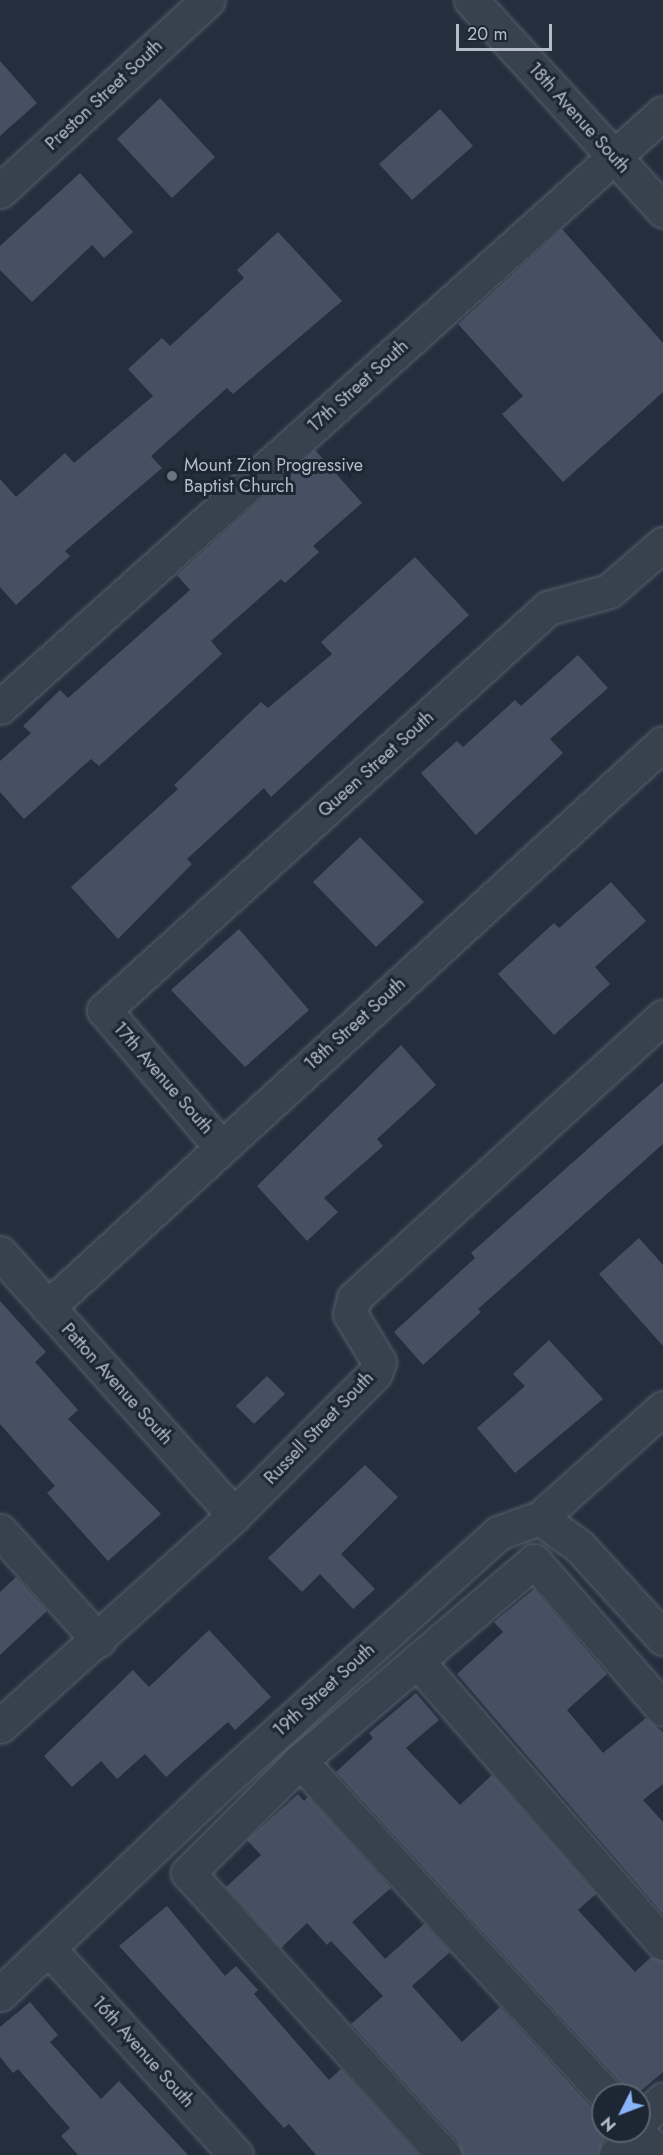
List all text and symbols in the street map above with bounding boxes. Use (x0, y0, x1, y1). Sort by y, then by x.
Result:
scale bar (459, 12, 555, 50)
text: 20 m (467, 21, 507, 47)
street label: Preston Street South (41, 35, 167, 155)
street label: 18th Avenue South (524, 58, 634, 178)
street label: 17th Street South (303, 335, 413, 437)
place label: Mount Zion Progressive Baptist Church (184, 455, 363, 498)
marker: Mount Zion Progressive Baptist Church (165, 469, 179, 483)
street label: Queen Street South (314, 706, 438, 822)
street label: 18th Street South (300, 973, 410, 1075)
street label: 17th Avenue South (109, 1018, 217, 1138)
street label: Patton Avenue South (57, 1319, 177, 1449)
street label: Russell Street South (260, 1367, 378, 1489)
street label: 19th Street South (269, 1639, 379, 1741)
street label: 16th Avenue South (87, 1992, 199, 2112)
north arrow (591, 2083, 651, 2143)
text: N (596, 2112, 622, 2136)

